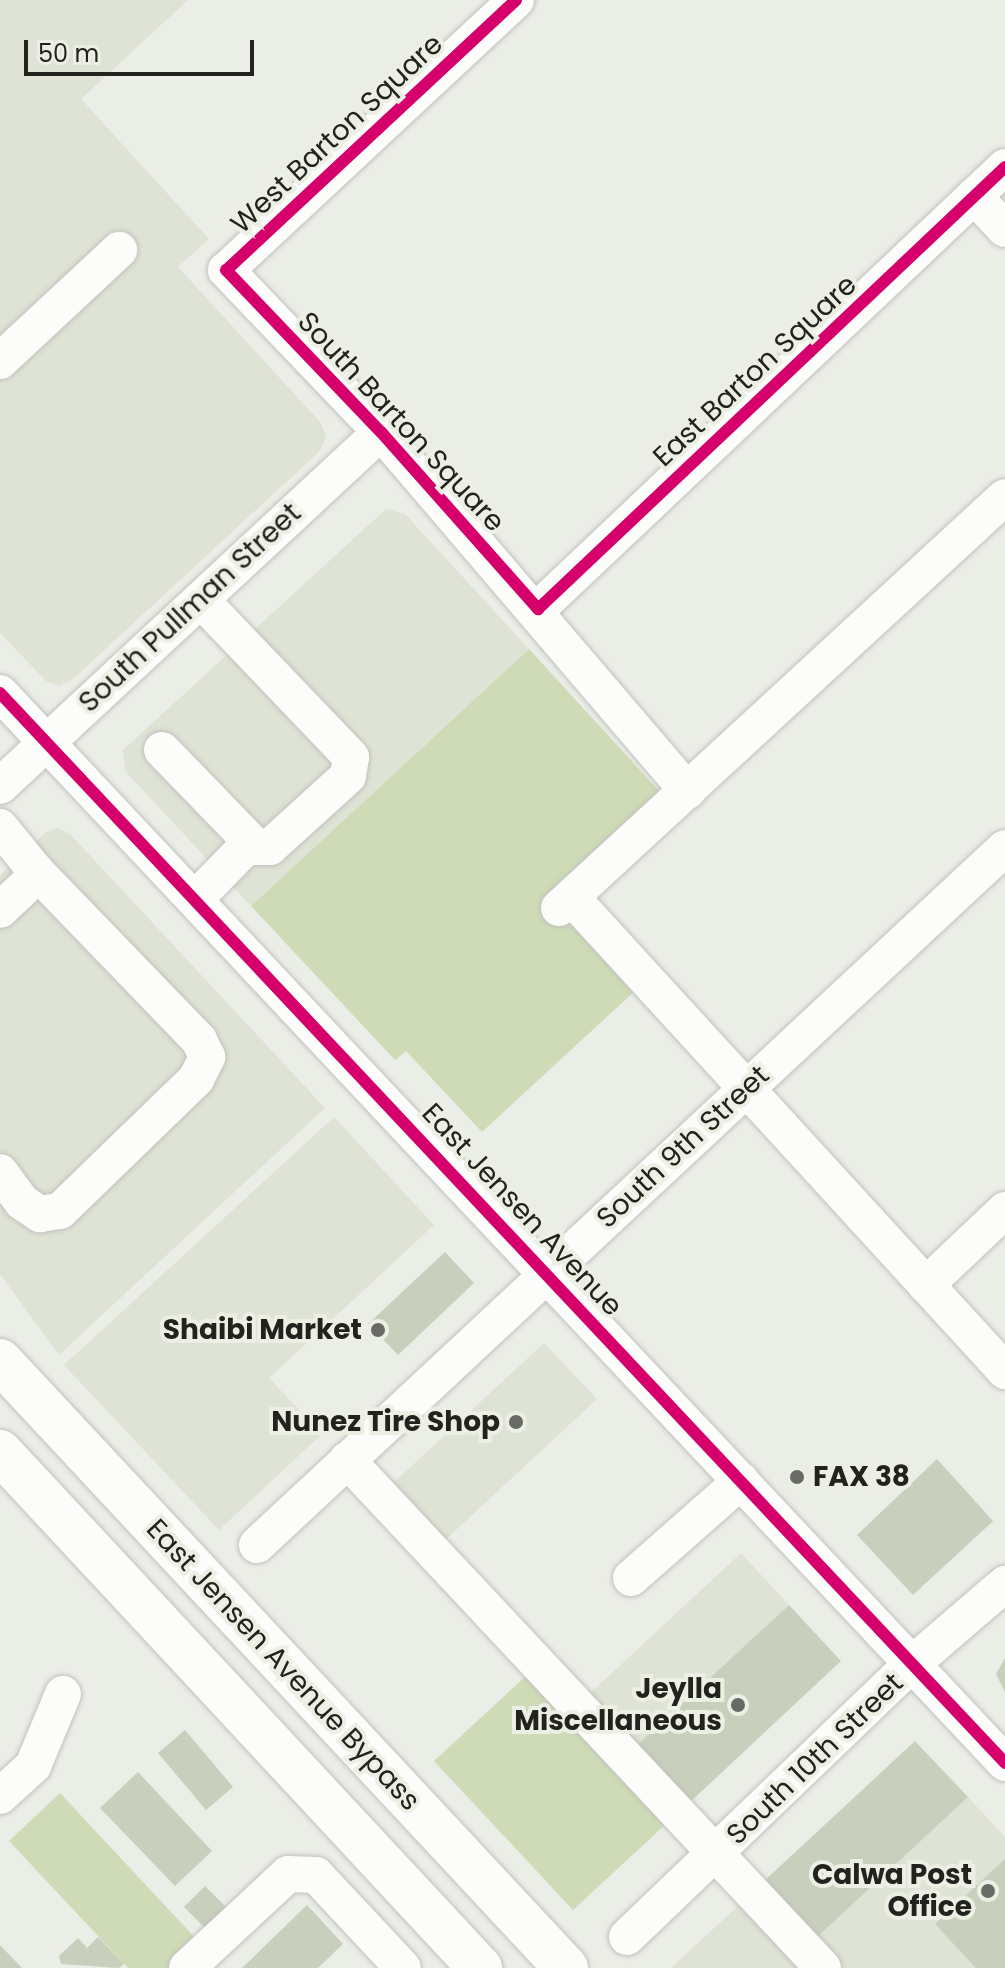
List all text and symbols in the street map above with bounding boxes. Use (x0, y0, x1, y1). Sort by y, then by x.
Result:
scale bar (28, 24, 258, 74)
street label: West Barton Square (224, 27, 450, 241)
text: 50 m (38, 37, 99, 70)
street label: East Barton Square (646, 268, 864, 474)
street label: South Barton Square (291, 305, 511, 539)
street label: South Pullman Street (72, 497, 308, 719)
street label: South 9th Street (590, 1059, 776, 1235)
street label: East Jensen Avenue (415, 1097, 629, 1323)
place label: Shaibi Market (163, 1313, 362, 1347)
marker: Shaibi Market (369, 1321, 387, 1339)
place label: Nunez Tire Shop (271, 1405, 500, 1439)
marker: Nunez Tire Shop (507, 1413, 525, 1431)
place label: FAX 38 (813, 1460, 910, 1494)
marker: FAX 38 (788, 1468, 806, 1486)
street label: East Jensen Avenue Bypass (139, 1513, 427, 1817)
street label: South 10th Street (720, 1666, 910, 1852)
place label: Jeylla Miscellaneous (514, 1672, 722, 1738)
marker: Jeylla Miscellaneous (729, 1696, 747, 1714)
place label: Calwa Post Office (812, 1858, 972, 1924)
marker: Calwa Post Office (979, 1882, 997, 1900)

